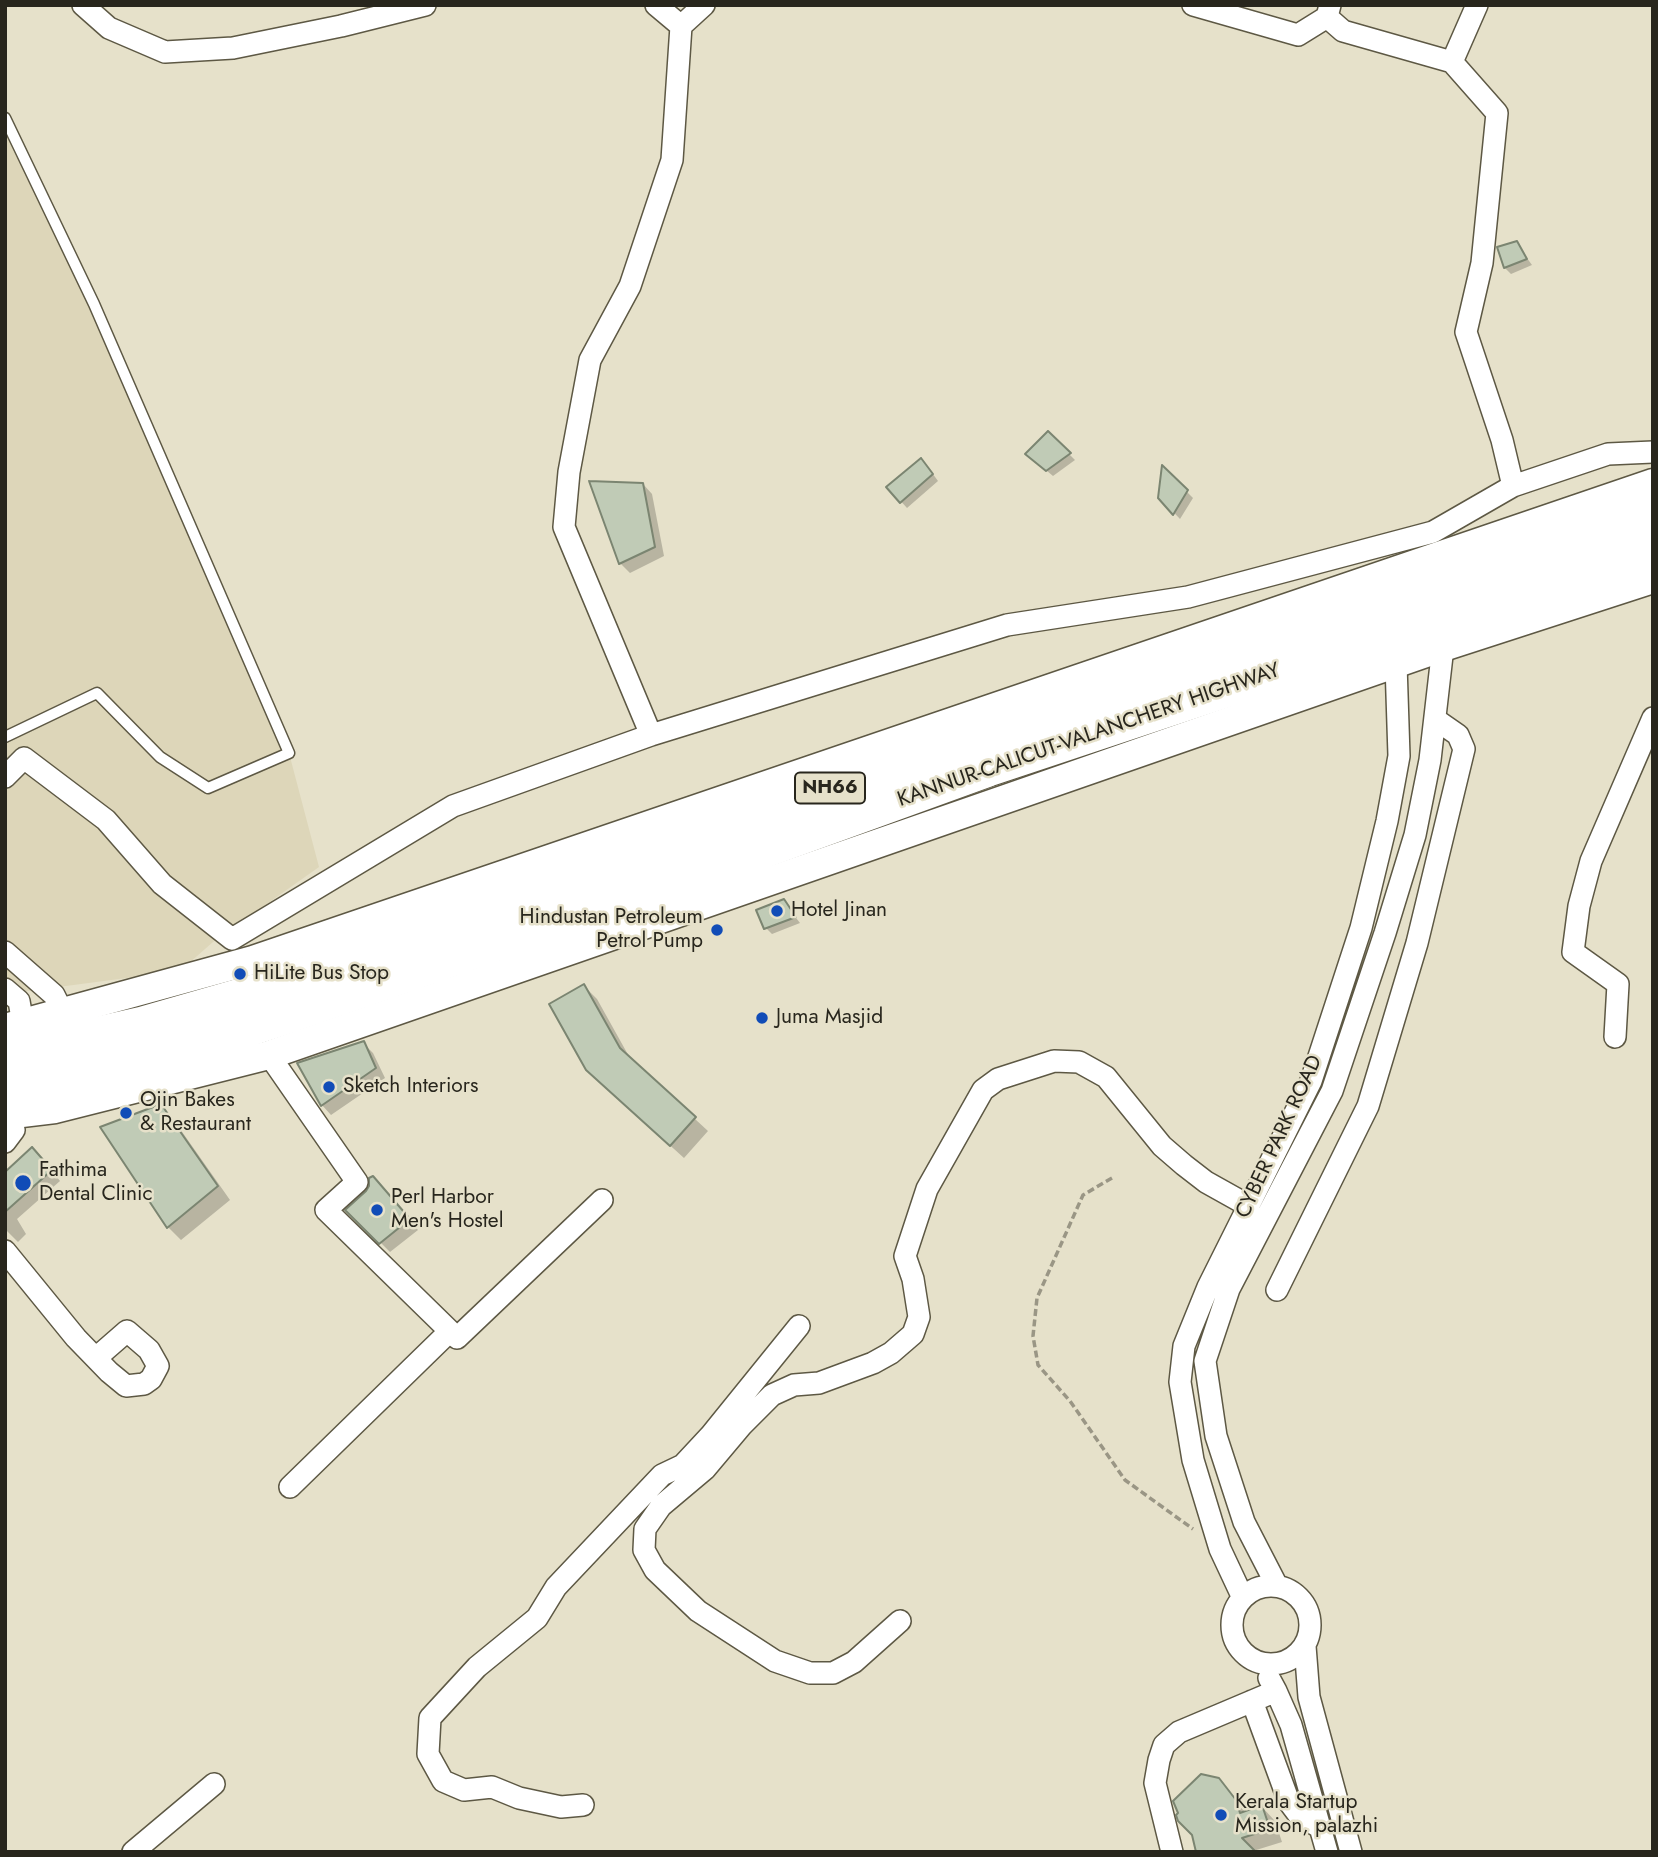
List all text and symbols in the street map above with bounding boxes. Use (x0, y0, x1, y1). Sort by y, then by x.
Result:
street label: KANNUR-CALICUT-VALANCHERY HIGHWAY (894, 659, 1284, 813)
road number: NH66 (795, 772, 865, 804)
place label: Hotel Jinan (791, 898, 887, 924)
marker: Hotel Jinan (769, 903, 785, 919)
place label: Hindustan Petroleum Petrol Pump (519, 905, 703, 955)
marker: Hindustan Petroleum Petrol Pump (709, 922, 725, 938)
place label: HiLite Bus Stop (254, 961, 389, 987)
marker: HiLite Bus Stop (232, 966, 248, 982)
place label: Juma Masjid (776, 1005, 883, 1031)
marker: Juma Masjid (754, 1010, 770, 1026)
street label: CYBER PARK ROAD (1231, 1052, 1329, 1222)
place label: Sketch Interiors (343, 1074, 478, 1100)
marker: Sketch Interiors (321, 1079, 337, 1095)
place label: Ojin Bakes & Restaurant (140, 1088, 251, 1138)
marker: Ojin Bakes & Restaurant (118, 1105, 134, 1121)
place label: Fathima Dental Clinic (39, 1158, 153, 1208)
marker: Fathima Dental Clinic (13, 1173, 33, 1193)
place label: Perl Harbor Men's Hostel (391, 1185, 503, 1235)
marker: Perl Harbor Men's Hostel (369, 1202, 385, 1218)
place label: Kerala Startup Mission, palazhi (1235, 1790, 1378, 1840)
marker: Kerala Startup Mission, palazhi (1213, 1807, 1229, 1823)

